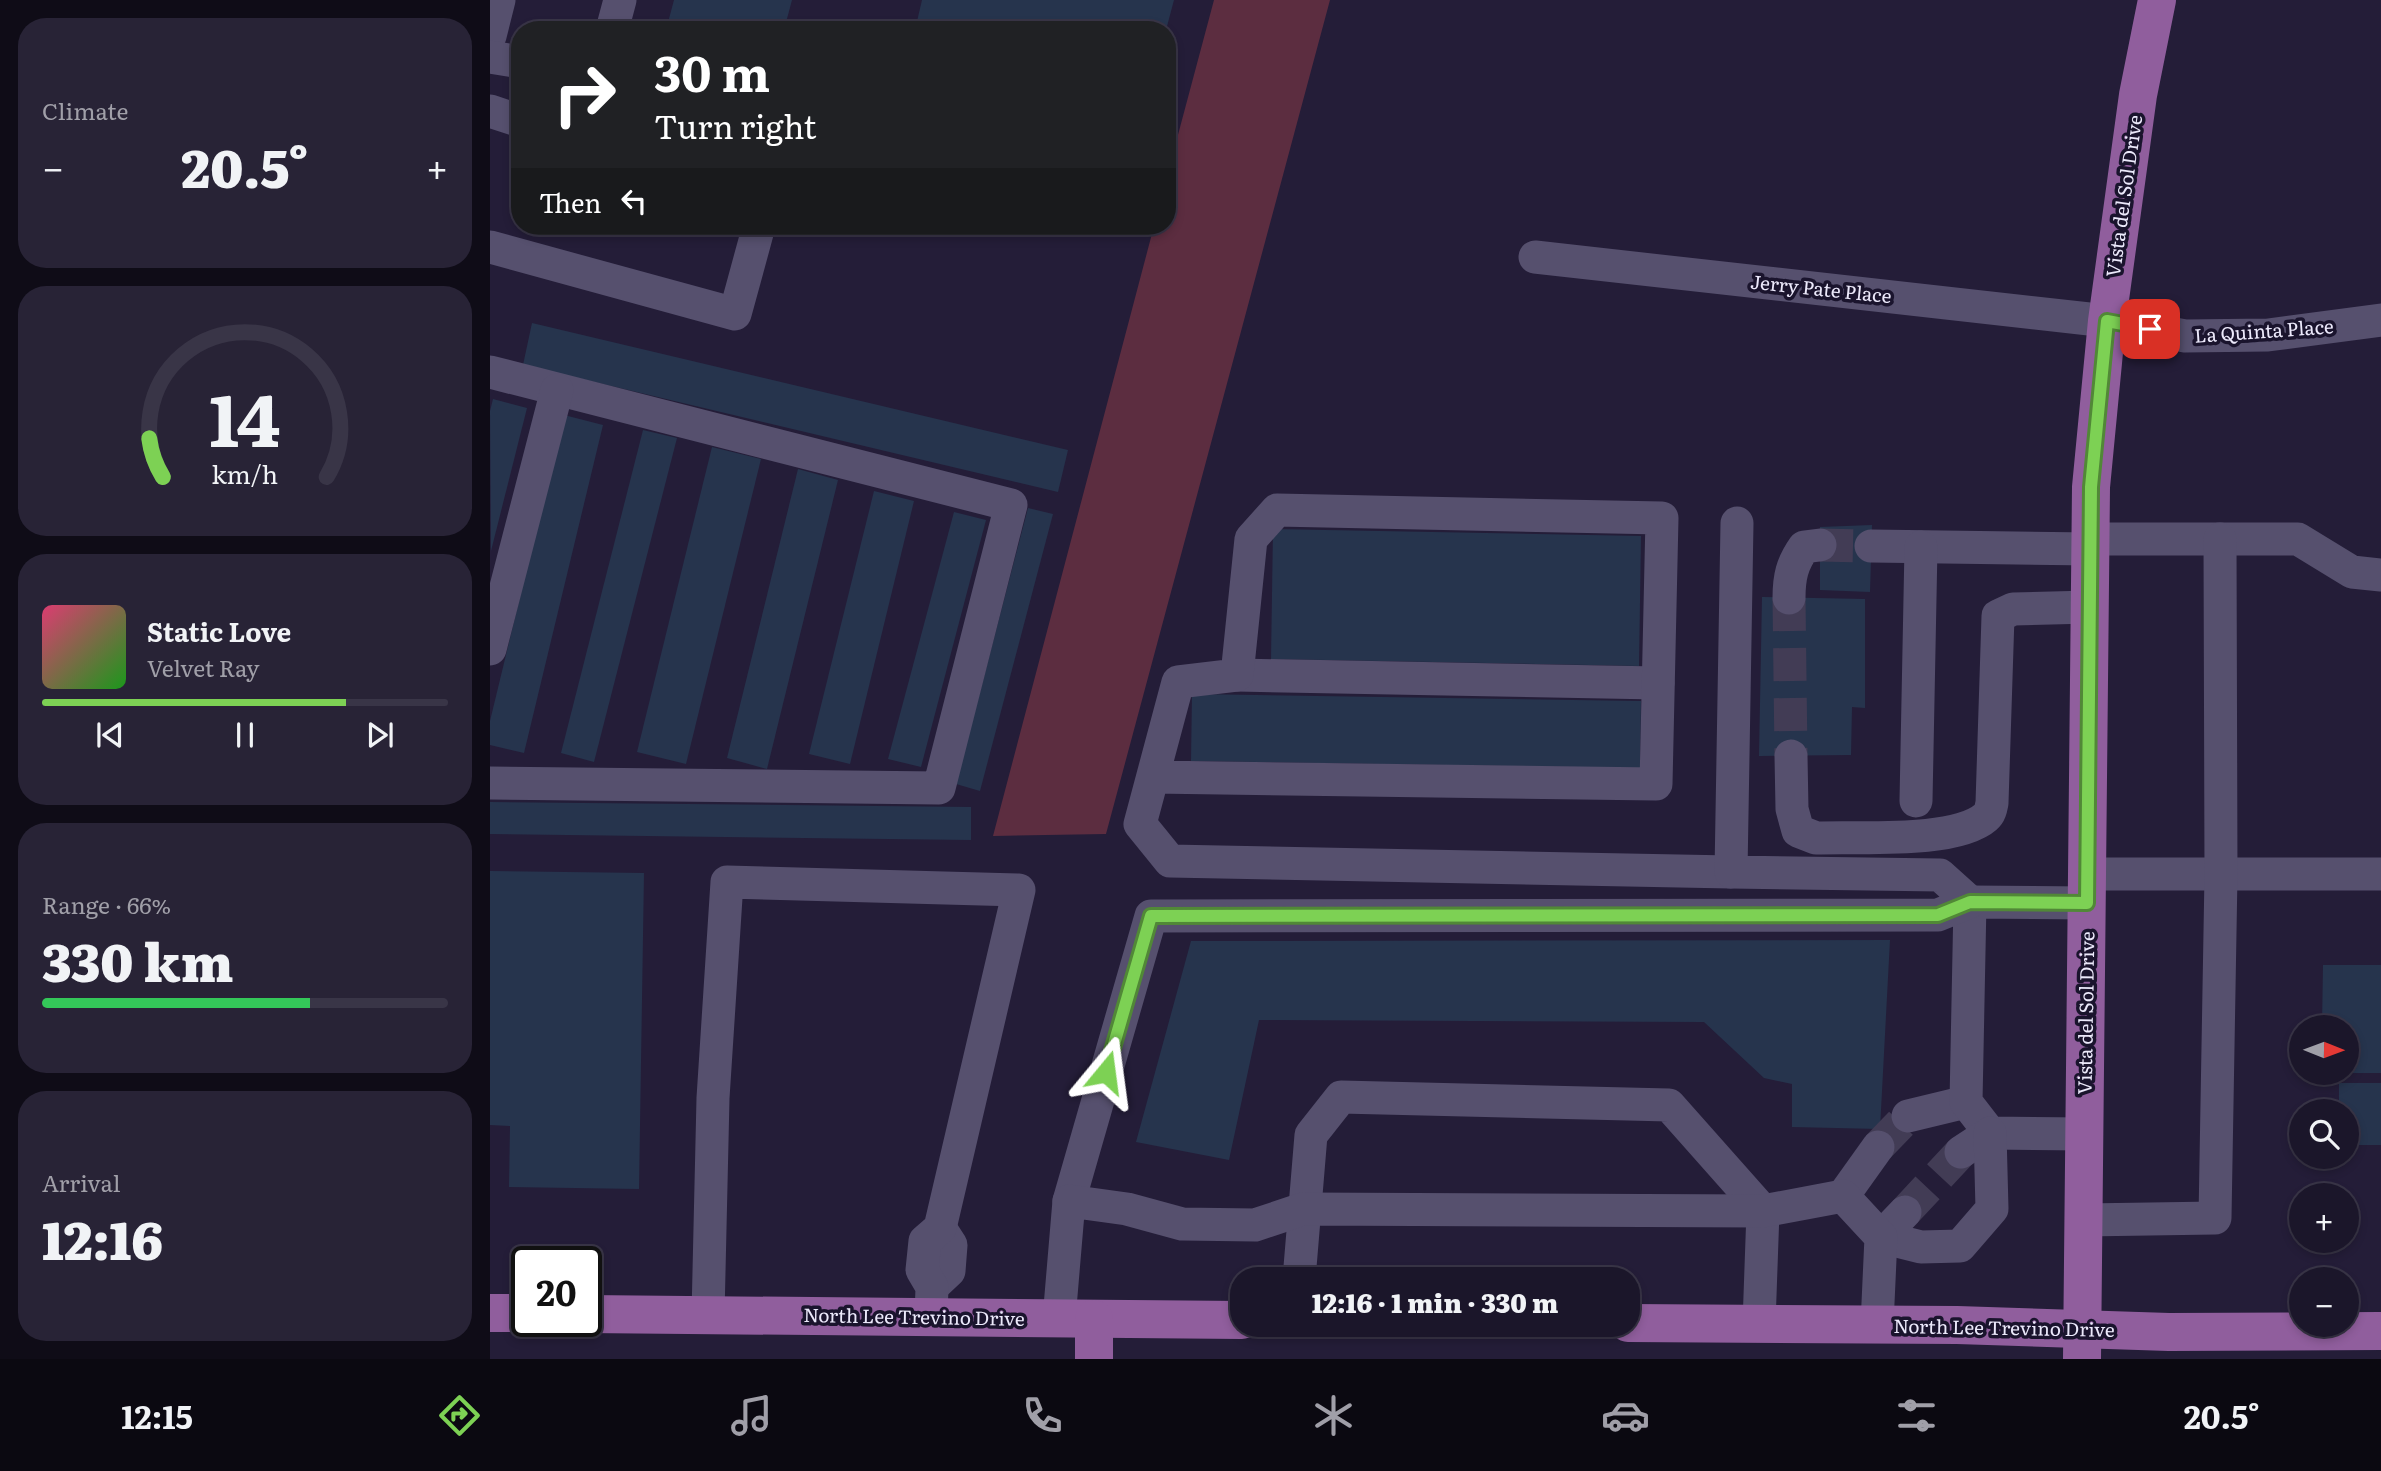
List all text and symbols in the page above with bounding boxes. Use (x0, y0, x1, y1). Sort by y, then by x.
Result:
text: 30 m (654, 34, 770, 107)
icon: right (539, 49, 630, 140)
text: Climate (42, 93, 128, 127)
text: Turn right (654, 101, 816, 149)
street label: Vista del Sol Drive (2098, 113, 2148, 279)
text: 20.5° (181, 127, 309, 204)
text: − (42, 137, 64, 194)
text: + (426, 137, 448, 194)
text: Then (539, 182, 601, 221)
icon: left (615, 182, 653, 220)
street label: Jerry Pate Place (1749, 267, 1893, 309)
pin (2120, 299, 2180, 359)
icon: arrive (2131, 310, 2169, 348)
street label: La Quinta Place (2193, 311, 2335, 349)
text: 14 (209, 362, 281, 470)
text: km/h (212, 455, 278, 492)
text: Static Love (147, 611, 291, 650)
text: Velvet Ray (147, 650, 259, 684)
icon: previous (91, 716, 129, 754)
icon: pause (226, 716, 264, 754)
icon: next (361, 716, 399, 754)
text: Range · 66% (42, 887, 171, 921)
text: 330 km (42, 921, 233, 998)
street label: Vista del Sol Drive (2070, 931, 2100, 1095)
north arrow (2289, 1015, 2359, 1085)
map controls (2289, 1015, 2359, 1337)
position arrow (1069, 1035, 1143, 1109)
button: search (2289, 1099, 2359, 1169)
text: Arrival (42, 1165, 121, 1199)
button: + (2289, 1183, 2359, 1253)
text: 12:16 (42, 1199, 163, 1276)
speed limit sign: 20 (511, 1246, 602, 1337)
button: − (2289, 1267, 2359, 1337)
text: 12:16 · 1 min · 330 m (1312, 1282, 1558, 1321)
street label: North Lee Trevino Drive (803, 1300, 1025, 1332)
street label: North Lee Trevino Drive (1893, 1311, 2115, 1343)
text: 12:15 (121, 1391, 193, 1439)
icon: directions (435, 1391, 484, 1440)
icon: music (727, 1391, 776, 1440)
icon: phone (1018, 1391, 1067, 1440)
icon: climate (1309, 1391, 1358, 1440)
icon: car (1601, 1391, 1650, 1440)
icon: filters (1892, 1391, 1941, 1440)
text: 20.5° (2184, 1391, 2260, 1439)

